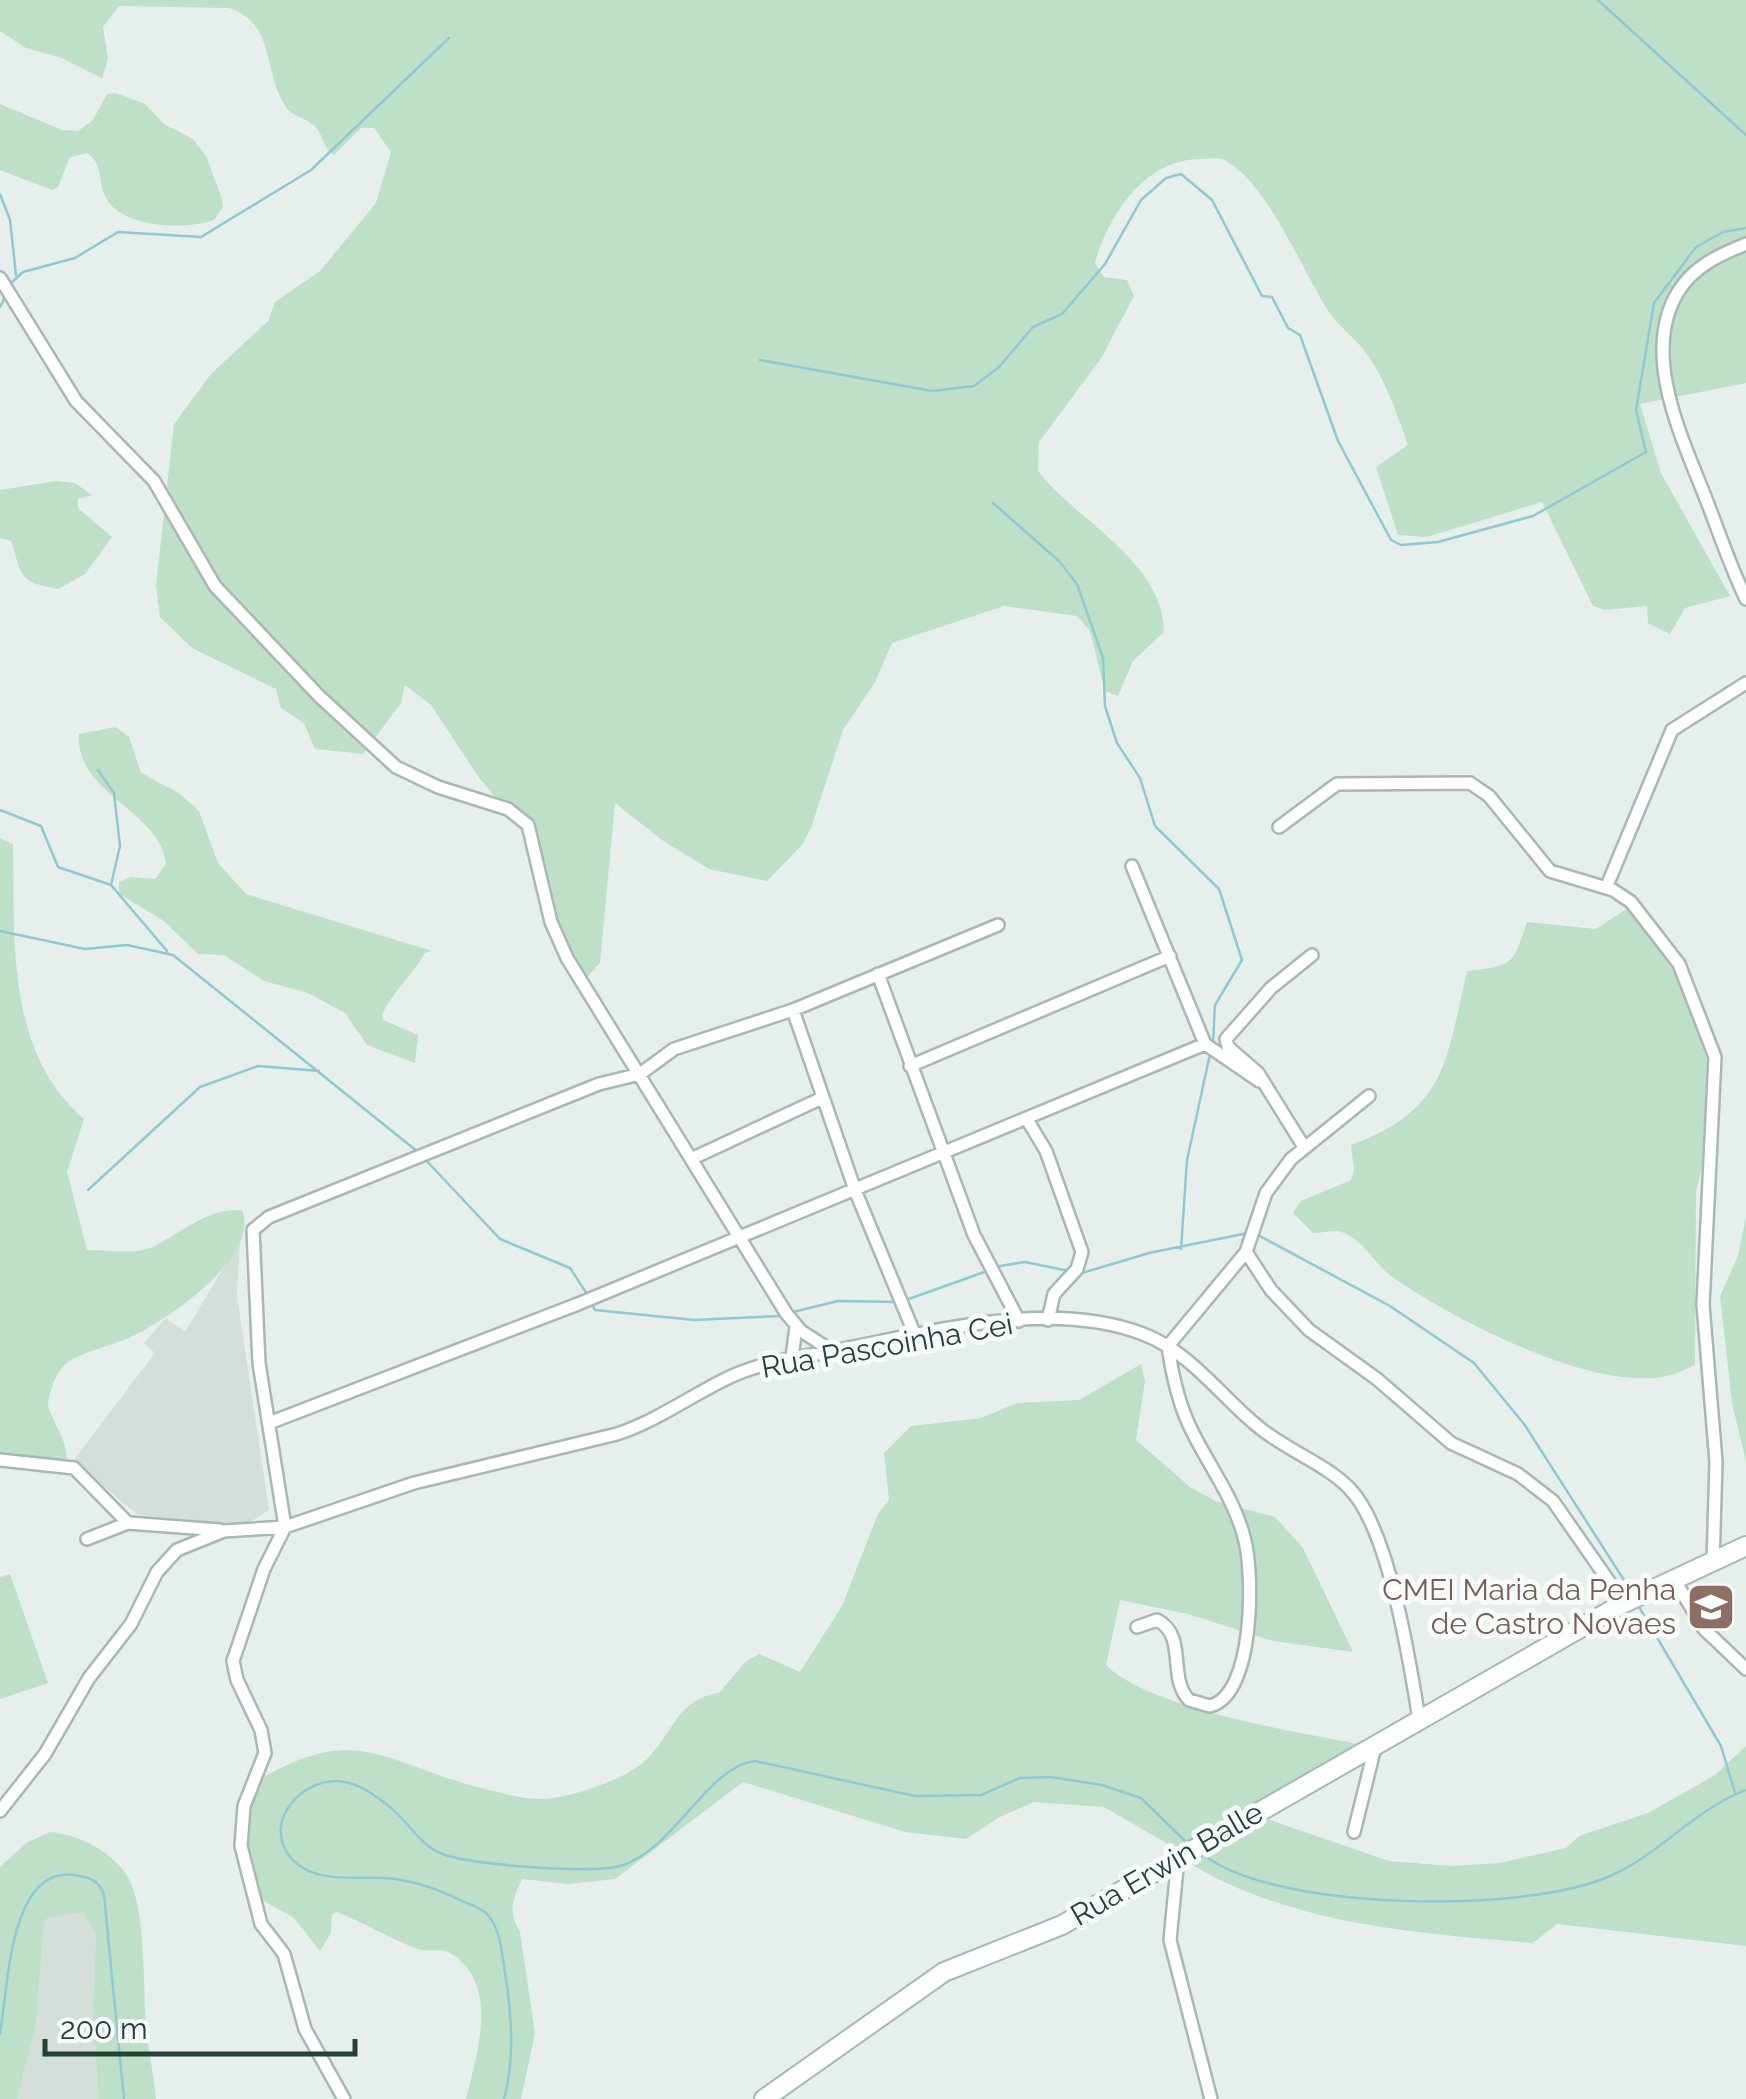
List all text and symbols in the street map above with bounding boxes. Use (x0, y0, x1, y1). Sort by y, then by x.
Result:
street label: Rua Pascoinha Cei (758, 1306, 1015, 1385)
place label: CMEI Maria da Penha de Castro Novaes (1382, 1572, 1676, 1641)
school or university icon: CMEI Maria da Penha de Castro Novaes (1685, 1581, 1737, 1633)
street label: Rua Erwin Balle (1064, 1794, 1269, 1933)
scale bar (45, 1994, 355, 2056)
text: 200 m (60, 2011, 148, 2046)

